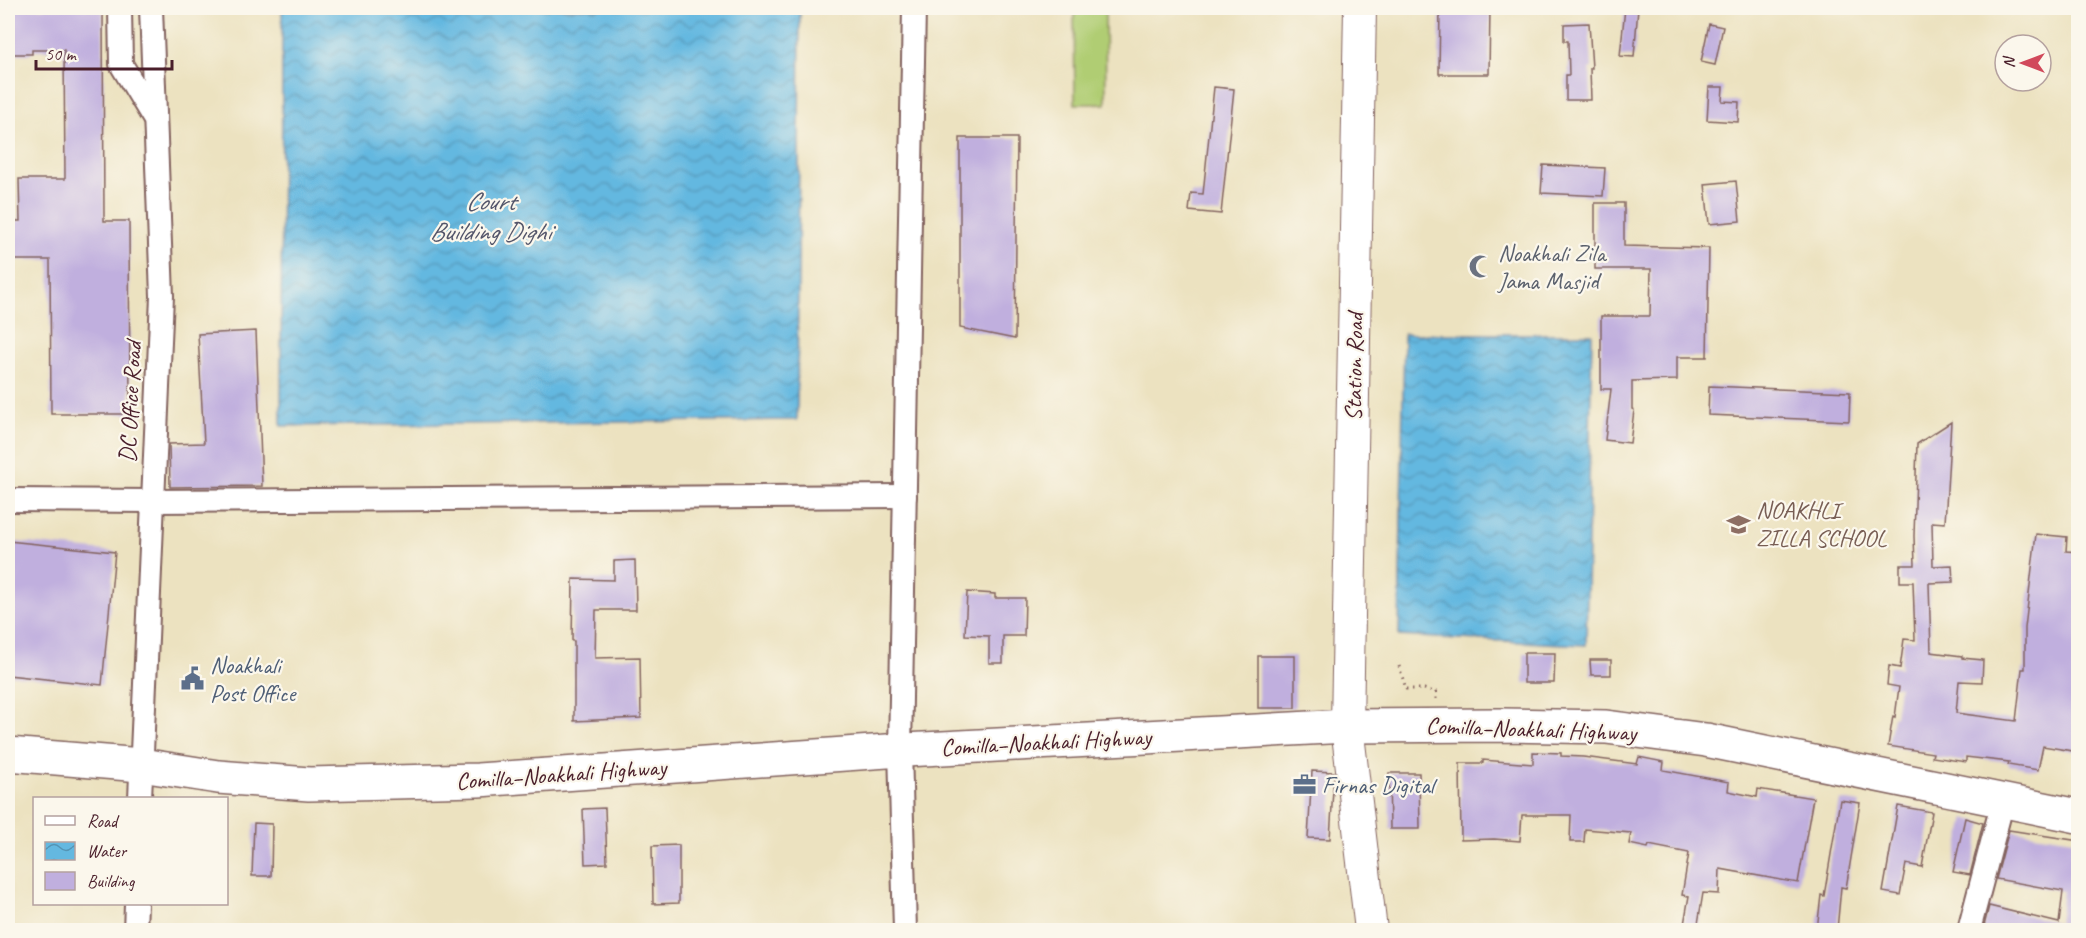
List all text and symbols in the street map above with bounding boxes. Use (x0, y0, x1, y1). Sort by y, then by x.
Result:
scale bar (36, 33, 172, 71)
north arrow (1993, 33, 2053, 93)
text: 50 m (45, 43, 78, 65)
text: N (1999, 55, 2019, 68)
water label: Court Building Dighi (430, 185, 557, 248)
place label: Noakhali Zila Jama Masjid (1497, 238, 1607, 296)
mosque icon: Noakhali Zila Jama Masjid (1467, 254, 1493, 280)
street label: Station Road (1338, 309, 1370, 421)
street label: DC Office Road (112, 337, 148, 463)
place label: NOAKHLI ZILLA SCHOOL (1756, 495, 1887, 553)
school or university icon: NOAKHLI ZILLA SCHOOL (1725, 511, 1751, 537)
place label: Noakhali Post Office (210, 650, 297, 708)
public building icon: Noakhali Post Office (179, 666, 205, 692)
street label: Comilla–Noakhali Highway (1425, 710, 1639, 748)
street label: Comilla–Noakhali Highway (940, 721, 1154, 762)
street label: Comilla–Noakhali Highway (455, 752, 669, 796)
place label: Firnas Digital (1322, 770, 1438, 800)
office icon: Firnas Digital (1291, 772, 1317, 798)
legend (33, 797, 228, 905)
text: Road (87, 810, 120, 832)
text: Water (87, 840, 128, 862)
text: Building (87, 870, 136, 892)

